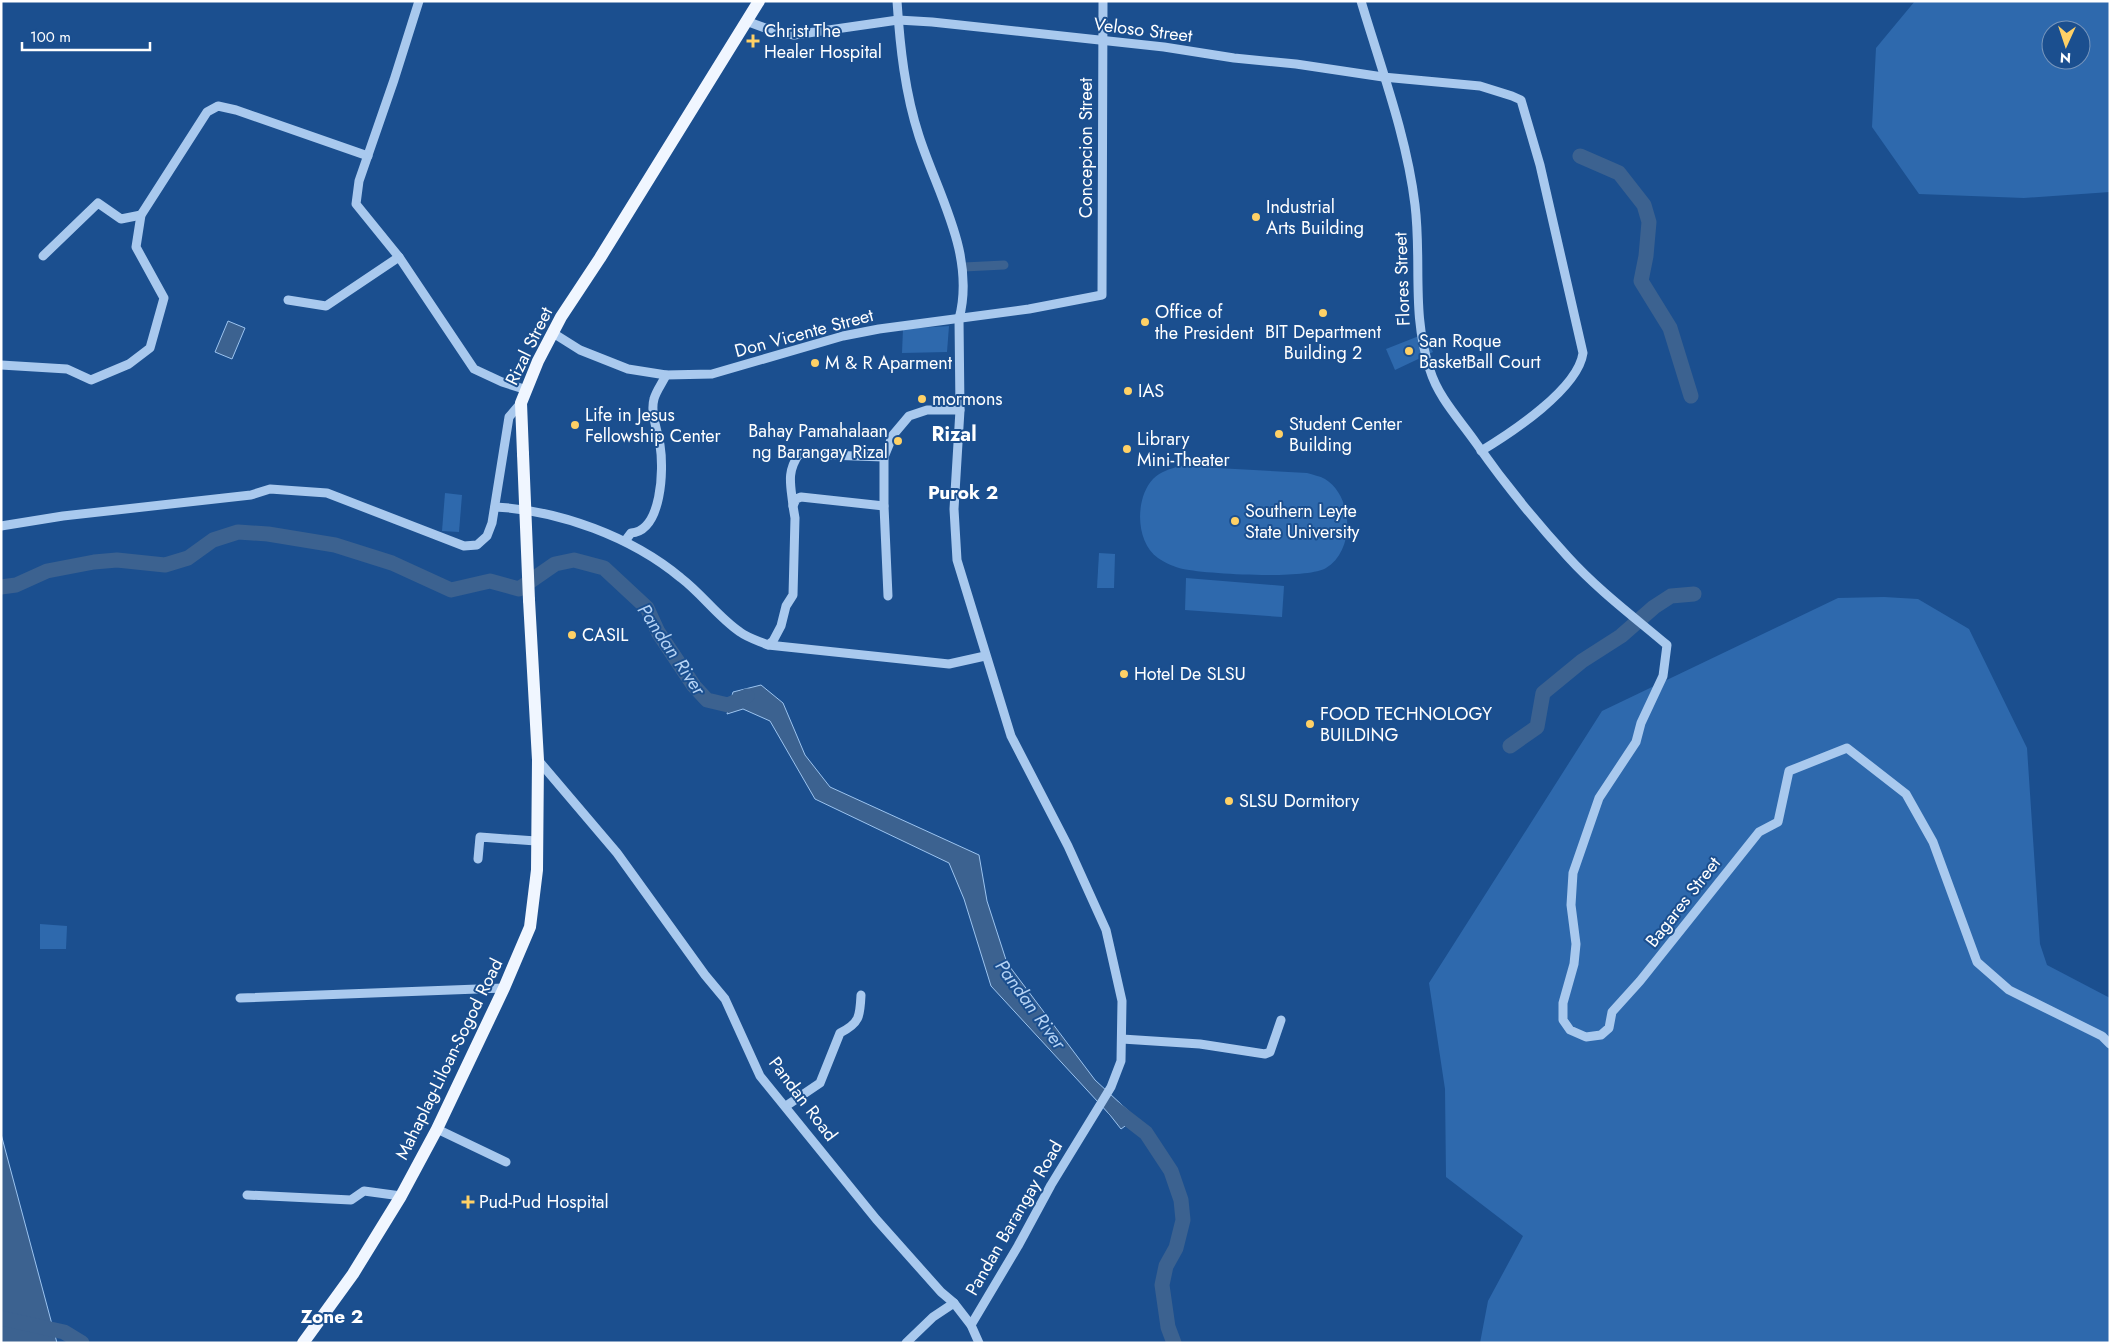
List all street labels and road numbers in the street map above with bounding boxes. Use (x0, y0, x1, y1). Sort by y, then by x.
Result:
street label: Veloso Street (1092, 11, 1194, 49)
street label: Concepcion Street (1073, 77, 1099, 218)
street label: Flores Street (1387, 231, 1417, 326)
street label: Rizal Street (499, 302, 559, 390)
street label: Don Vicente Street (732, 302, 877, 364)
street label: Bagares Street (1639, 851, 1727, 953)
street label: Mahaplag-Liloan-Sogod Road (389, 954, 509, 1164)
street label: Pandan Road (763, 1051, 843, 1147)
street label: Pandan Barangay Road (959, 1136, 1069, 1300)

